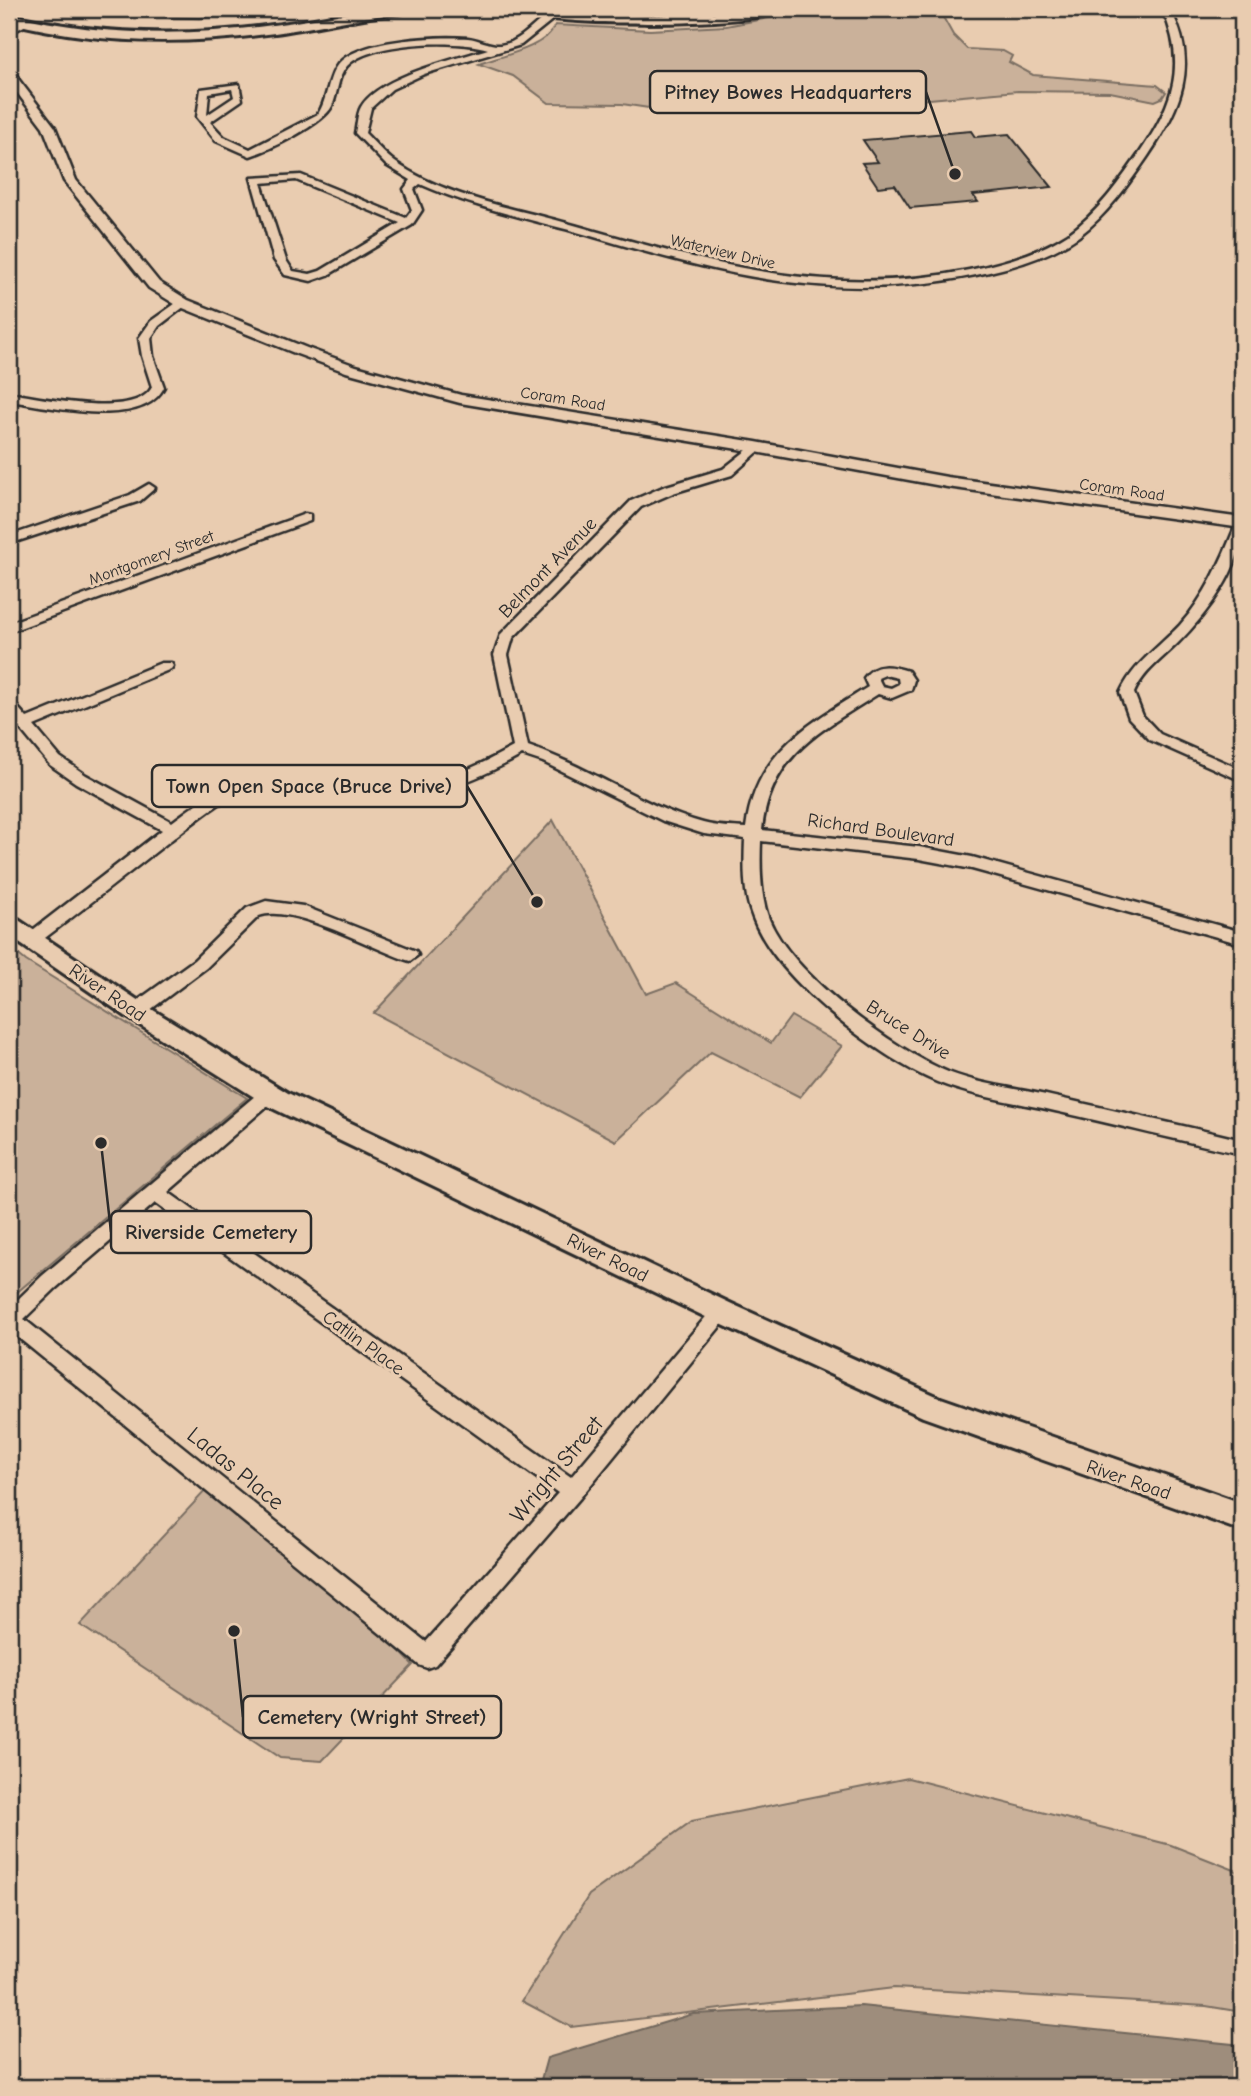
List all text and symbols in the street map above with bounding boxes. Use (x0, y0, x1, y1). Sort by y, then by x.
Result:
callout: Pitney Bowes Headquarters (650, 71, 926, 113)
text: Pitney Bowes Headquarters (664, 80, 912, 104)
street label: Waterview Drive (669, 231, 777, 273)
street label: Coram Road (519, 383, 607, 415)
street label: Coram Road (1078, 475, 1166, 505)
street label: Belmont Avenue (494, 513, 601, 623)
street label: Montgomery Street (86, 527, 217, 589)
callout: Town Open Space (Bruce Drive) (152, 765, 467, 807)
text: Town Open Space (Bruce Drive) (166, 774, 452, 798)
street label: Richard Boulevard (806, 809, 956, 851)
street label: River Road (65, 959, 150, 1026)
street label: Bruce Drive (862, 995, 955, 1064)
callout: Riverside Cemetery (111, 1211, 311, 1253)
text: Riverside Cemetery (125, 1220, 297, 1244)
street label: River Road (563, 1229, 652, 1287)
street label: Catlin Place (318, 1306, 409, 1380)
street label: Wright Street (504, 1410, 610, 1528)
street label: Ladas Place (182, 1421, 290, 1516)
street label: River Road (1084, 1455, 1174, 1505)
callout: Cemetery (Wright Street) (243, 1696, 501, 1738)
text: Cemetery (Wright Street) (257, 1705, 487, 1729)

